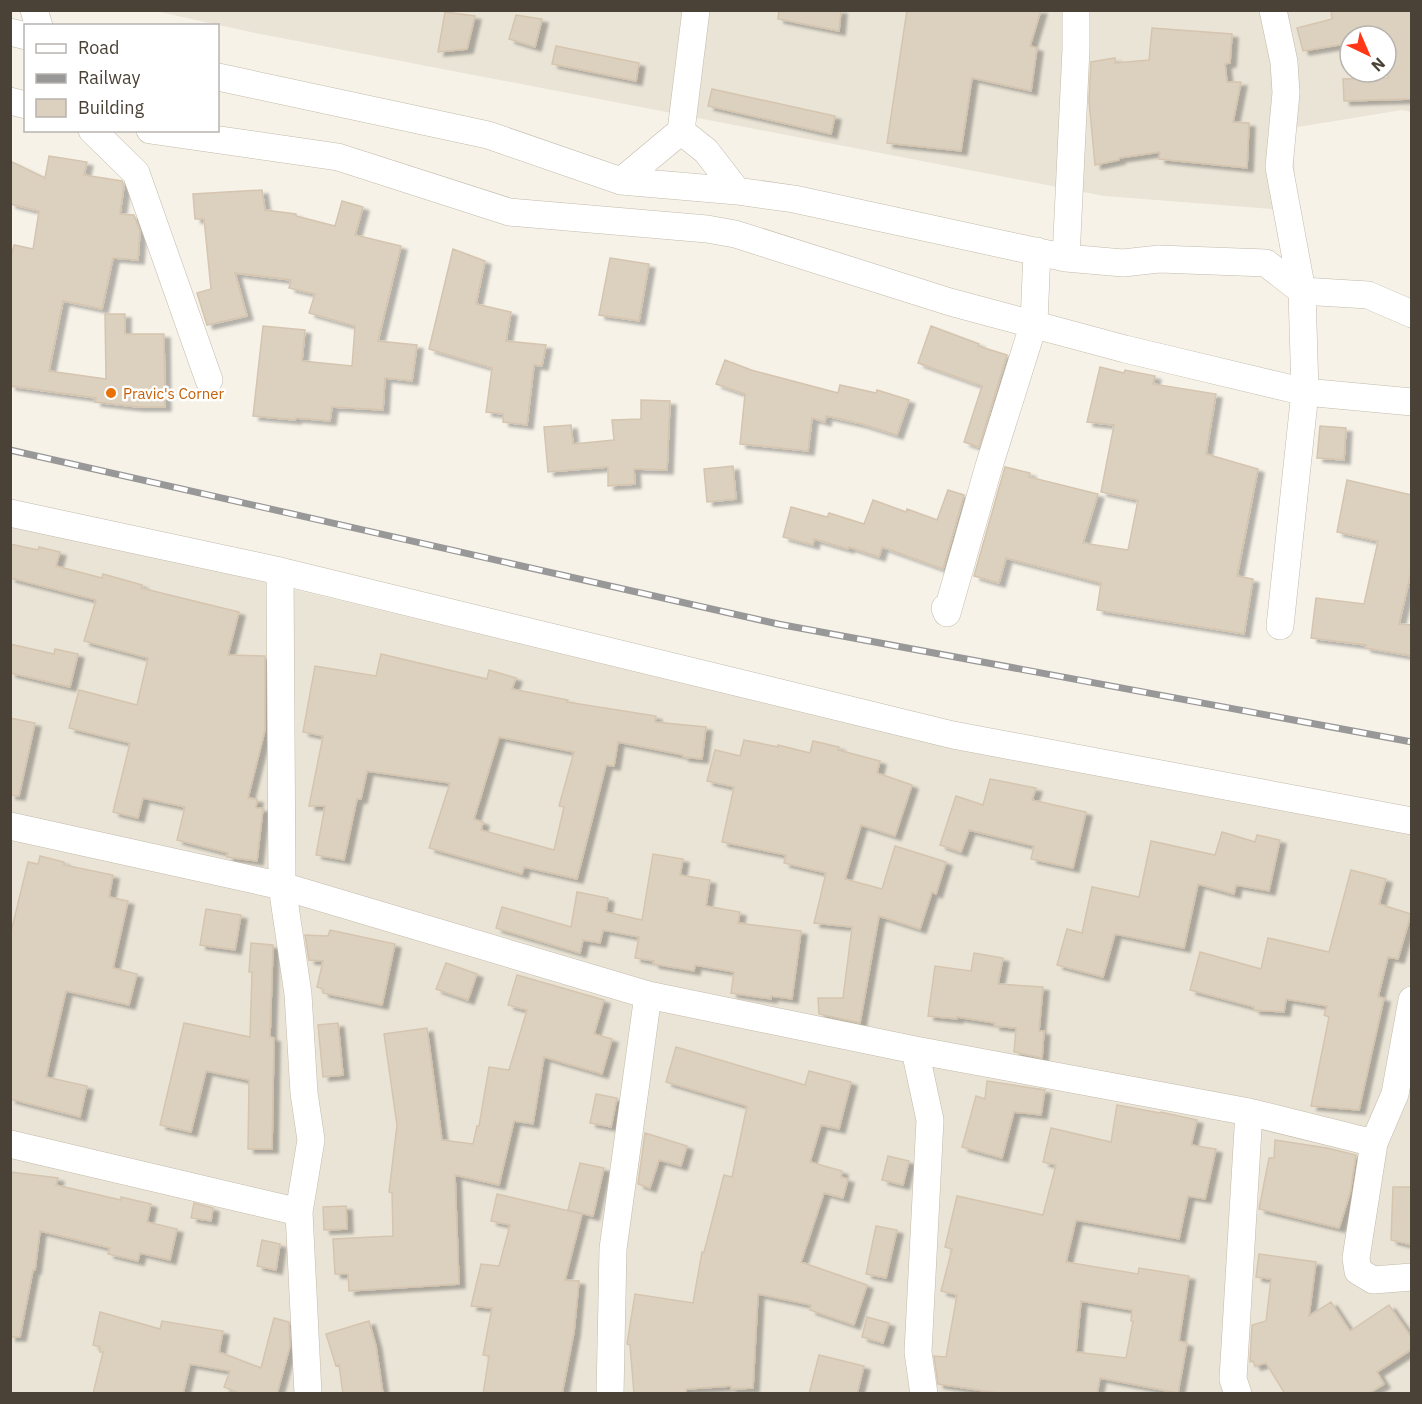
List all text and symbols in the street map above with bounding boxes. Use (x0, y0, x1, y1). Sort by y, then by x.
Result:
legend (24, 24, 219, 132)
north arrow (1338, 24, 1398, 84)
text: Road (78, 36, 119, 59)
text: N (1367, 54, 1390, 76)
text: Railway (78, 66, 140, 89)
text: Building (78, 96, 145, 119)
place label: Pravic's Corner (123, 384, 224, 403)
marker: Pravic's Corner (104, 386, 118, 400)

